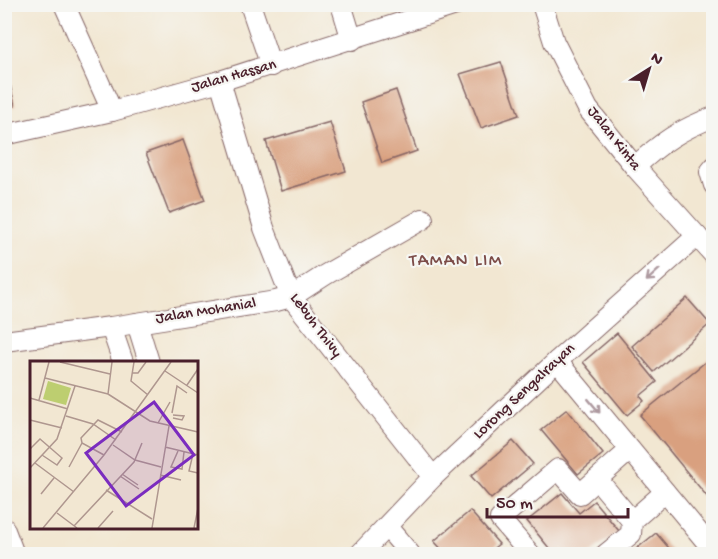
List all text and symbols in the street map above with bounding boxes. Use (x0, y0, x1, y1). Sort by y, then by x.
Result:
north arrow (619, 39, 679, 99)
text: N (646, 49, 666, 71)
street label: Jalan Hassan (189, 56, 279, 98)
street label: Jalan Kinta (582, 103, 645, 176)
district label: TAMAN LIM (408, 251, 503, 272)
one-way arrow (646, 268, 661, 282)
street label: Lebuh Thivy (285, 290, 345, 362)
street label: Jalan Mohanial (154, 295, 258, 329)
street label: Lorong Sengalrayan (470, 340, 580, 444)
inset map (30, 361, 198, 529)
one-way arrow (587, 398, 600, 414)
scale bar (487, 481, 628, 519)
text: 50 m (496, 494, 533, 515)

